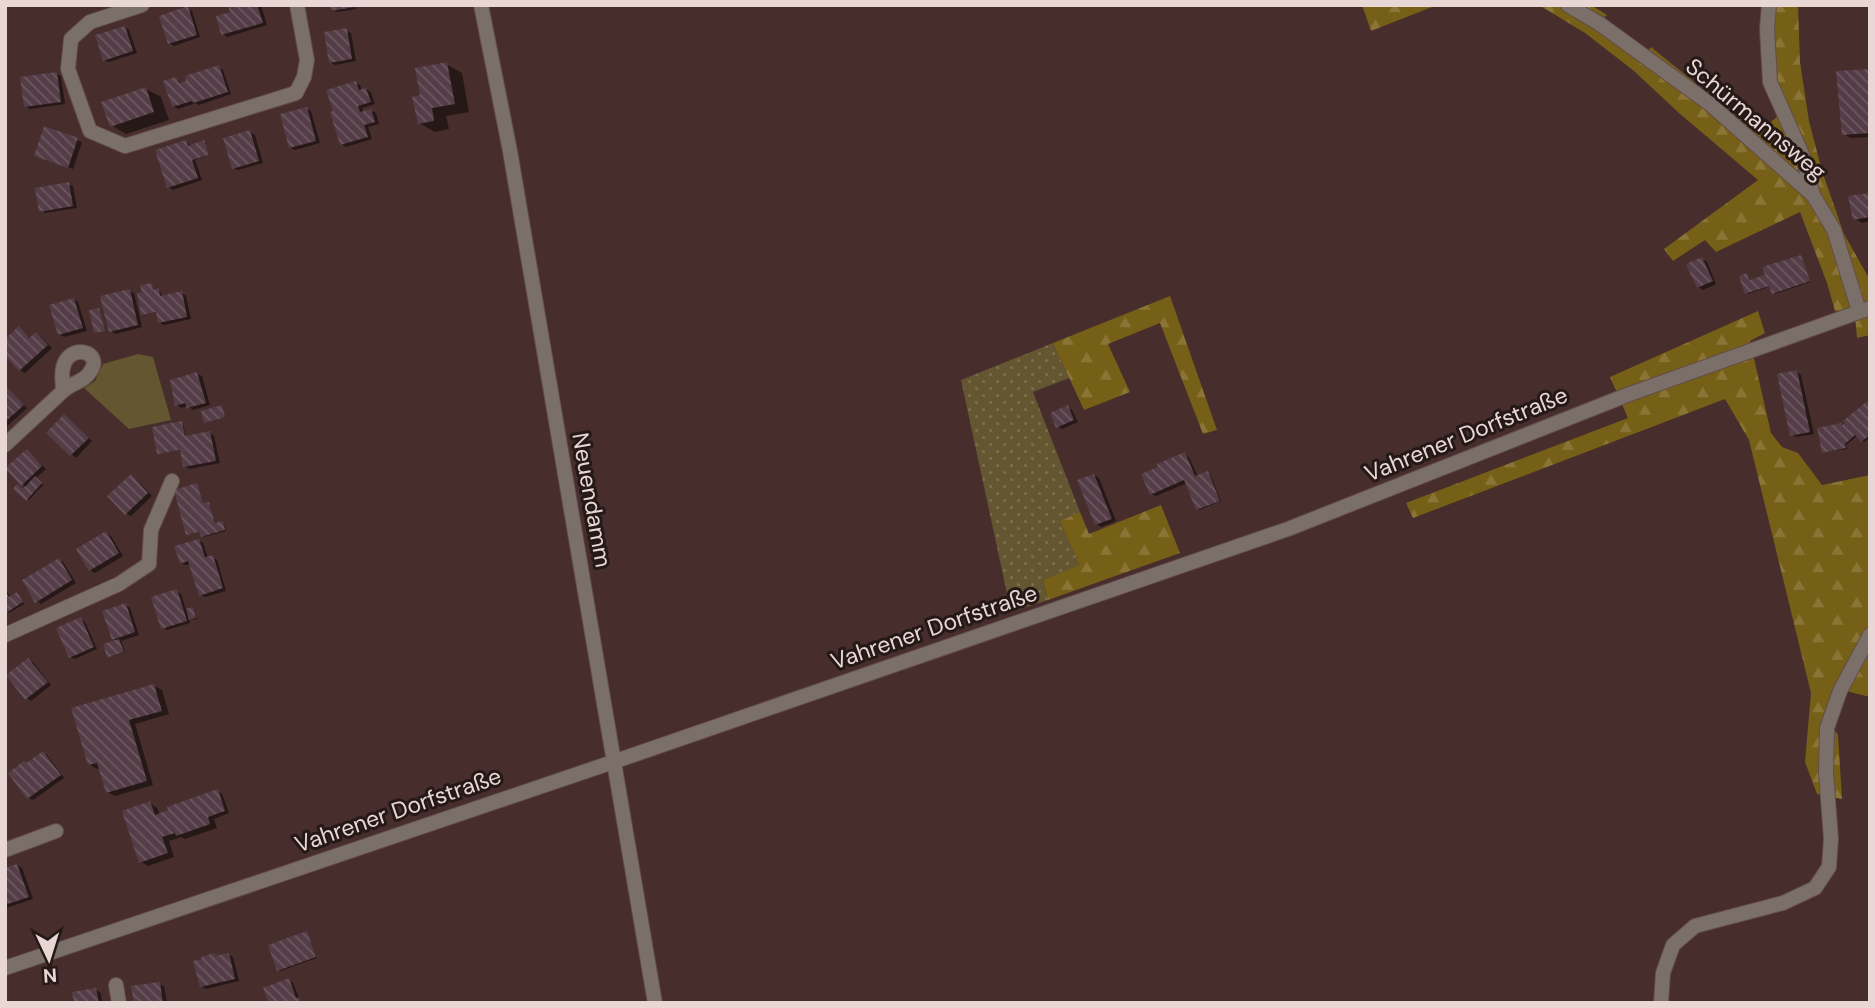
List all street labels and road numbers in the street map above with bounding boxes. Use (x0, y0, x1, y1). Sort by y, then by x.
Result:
street label: Schürmannsweg (1679, 51, 1833, 187)
street label: Vahrener Dorfstraße (1360, 380, 1572, 488)
street label: Neuendamm (565, 430, 619, 570)
street label: Vahrener Dorfstraße (827, 578, 1041, 676)
street label: Vahrener Dorfstraße (291, 761, 505, 859)

